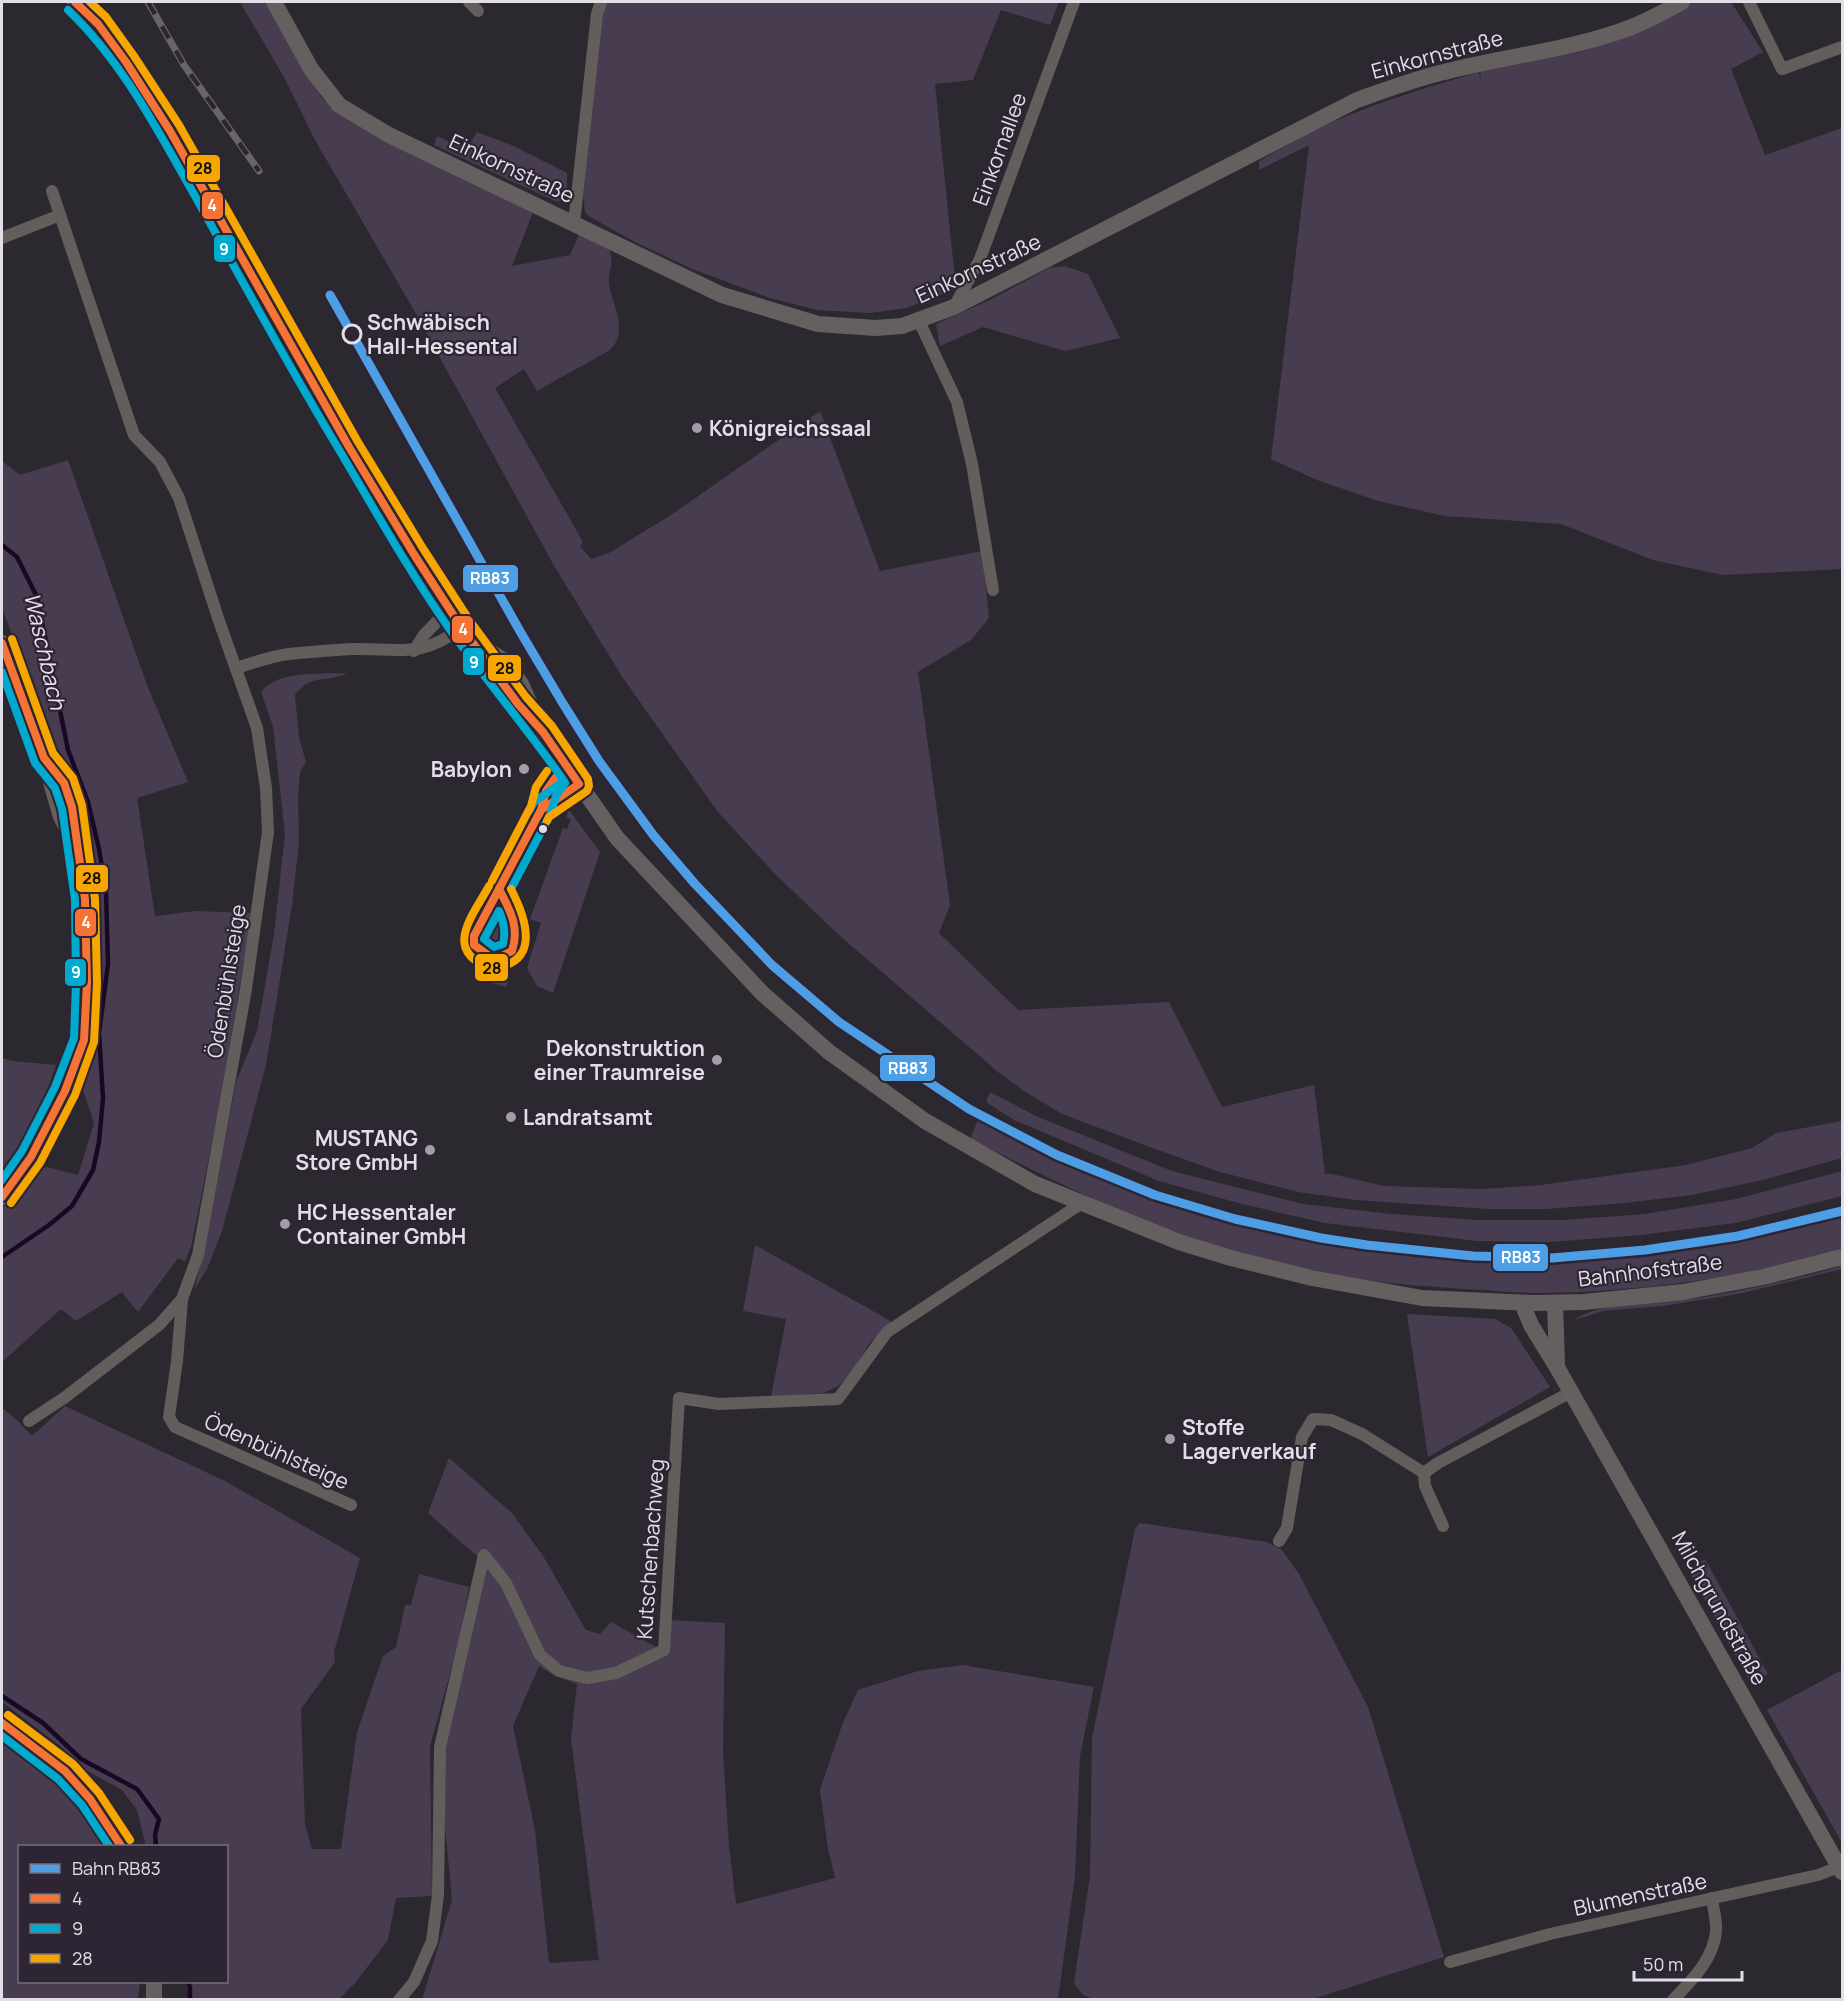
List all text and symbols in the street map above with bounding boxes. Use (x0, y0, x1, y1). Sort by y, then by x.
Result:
street label: Einkornstraße (1368, 23, 1506, 85)
street label: Einkornallee (966, 89, 1032, 209)
street label: Einkornstraße (445, 127, 579, 209)
line badge: 28 (186, 154, 221, 183)
text: 28 (193, 157, 213, 179)
line badge: 4 (201, 191, 224, 220)
text: 4 (207, 194, 217, 216)
street label: Einkornstraße (911, 227, 1045, 309)
line badge: 9 (213, 234, 236, 263)
text: 9 (219, 238, 229, 260)
place label: Schwäbisch Hall-Hessental (367, 308, 518, 360)
marker: Schwäbisch Hall-Hessental (342, 324, 362, 344)
place label: Königreichssaal (709, 414, 871, 442)
marker: Königreichssaal (690, 421, 704, 435)
line badge: RB83 (462, 564, 519, 593)
text: RB83 (470, 567, 510, 589)
water label: Waschbach (17, 590, 73, 713)
line badge: 4 (451, 615, 474, 644)
text: 4 (458, 618, 468, 640)
line badge: 9 (462, 647, 485, 676)
text: 9 (469, 651, 479, 673)
line badge: 28 (487, 654, 522, 682)
text: 28 (495, 657, 515, 679)
place label: Babylon (431, 755, 512, 783)
marker: Babylon (517, 762, 531, 776)
unlabelled marker (537, 823, 549, 835)
line badge: 28 (75, 864, 109, 893)
text: 28 (82, 867, 102, 889)
street label: Ödenbühlsteige (200, 902, 252, 1060)
line badge: 4 (74, 908, 97, 937)
text: 4 (81, 911, 91, 933)
line badge: 28 (474, 953, 509, 982)
text: 28 (482, 957, 502, 979)
line badge: 9 (64, 958, 87, 987)
text: 9 (71, 961, 81, 983)
place label: Dekonstruktion einer Traumreise (534, 1034, 705, 1086)
marker: Dekonstruktion einer Traumreise (710, 1053, 724, 1067)
line badge: RB83 (879, 1054, 936, 1082)
text: RB83 (888, 1057, 928, 1079)
place label: Landratsamt (523, 1103, 653, 1131)
marker: Landratsamt (504, 1110, 518, 1124)
place label: MUSTANG Store GmbH (295, 1124, 418, 1176)
marker: MUSTANG Store GmbH (423, 1143, 437, 1157)
place label: HC Hessentaler Container GmbH (297, 1198, 466, 1250)
marker: HC Hessentaler Container GmbH (278, 1217, 292, 1231)
line badge: RB83 (1492, 1243, 1549, 1272)
text: RB83 (1501, 1246, 1541, 1268)
street label: Bahnhofstraße (1576, 1247, 1724, 1293)
street label: Ödenbühlsteige (200, 1407, 354, 1495)
place label: Stoffe Lagerverkauf (1182, 1413, 1316, 1465)
marker: Stoffe Lagerverkauf (1163, 1432, 1177, 1446)
street label: Kutschenbachweg (630, 1458, 670, 1640)
street label: Milchgrundstraße (1666, 1526, 1774, 1690)
legend (18, 1845, 228, 1983)
text: Bahn RB83 (72, 1856, 161, 1880)
street label: Blumenstraße (1571, 1866, 1709, 1922)
text: 4 (72, 1886, 83, 1910)
text: 9 (72, 1916, 83, 1940)
scale bar (1634, 1944, 1742, 1982)
text: 28 (72, 1946, 93, 1970)
text: 50 m (1643, 1952, 1683, 1976)

